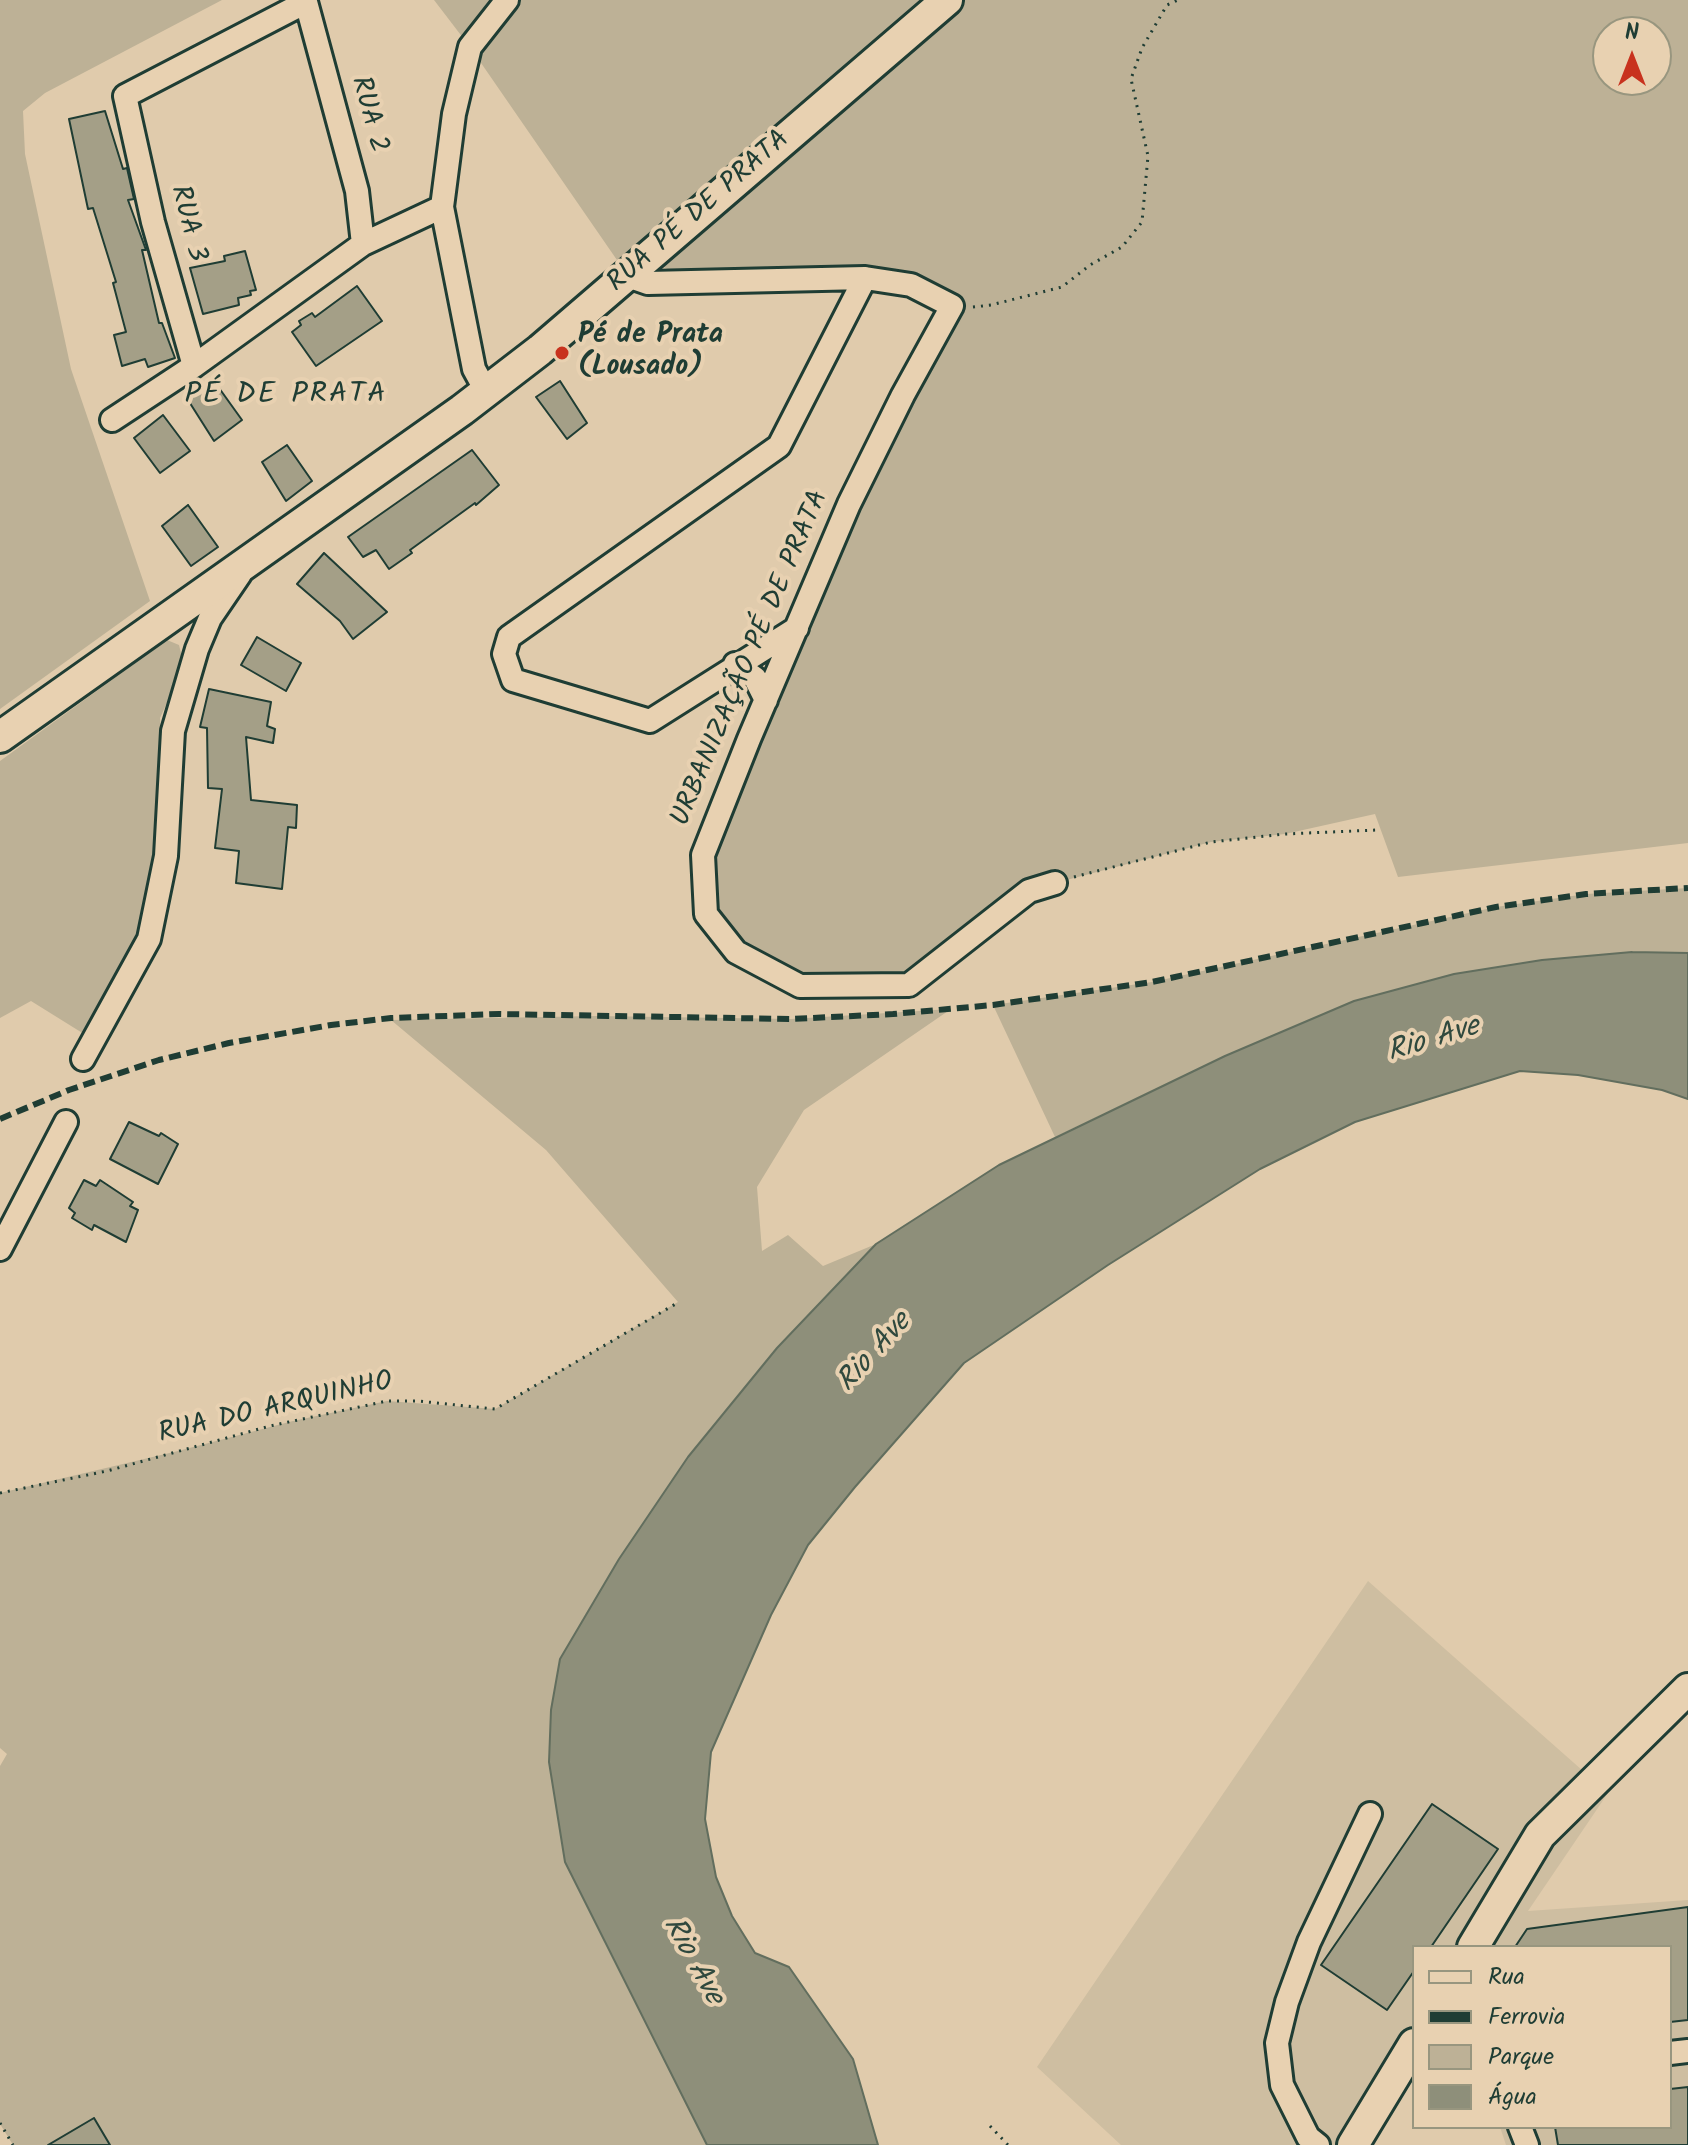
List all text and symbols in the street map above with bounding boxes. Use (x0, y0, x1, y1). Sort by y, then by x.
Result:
north arrow (1592, 16, 1672, 96)
text: N (1625, 16, 1639, 51)
street label: RUA 2 (341, 73, 393, 157)
street label: RUA PÉ DE PRATA (602, 125, 798, 301)
street label: RUA 3 (160, 182, 212, 266)
place label: Pé de Prata (Lousado) (578, 320, 723, 386)
marker: Pé de Prata (Lousado) (553, 344, 571, 362)
district label: PÉ DE PRATA (184, 379, 388, 415)
street label: URBANIZAÇÃO PÉ DE PRATA (666, 486, 838, 832)
water label: Rio Ave (1383, 1011, 1485, 1073)
water label: Rio Ave (831, 1307, 921, 1401)
street label: RUA DO ARQUINHO (156, 1367, 396, 1453)
water label: Rio Ave (652, 1912, 730, 2012)
legend (1412, 1945, 1672, 2129)
text: Rua (1488, 1958, 1525, 1997)
text: Ferrovia (1488, 1998, 1565, 2037)
text: Parque (1488, 2038, 1554, 2077)
text: Água (1488, 2078, 1537, 2117)

